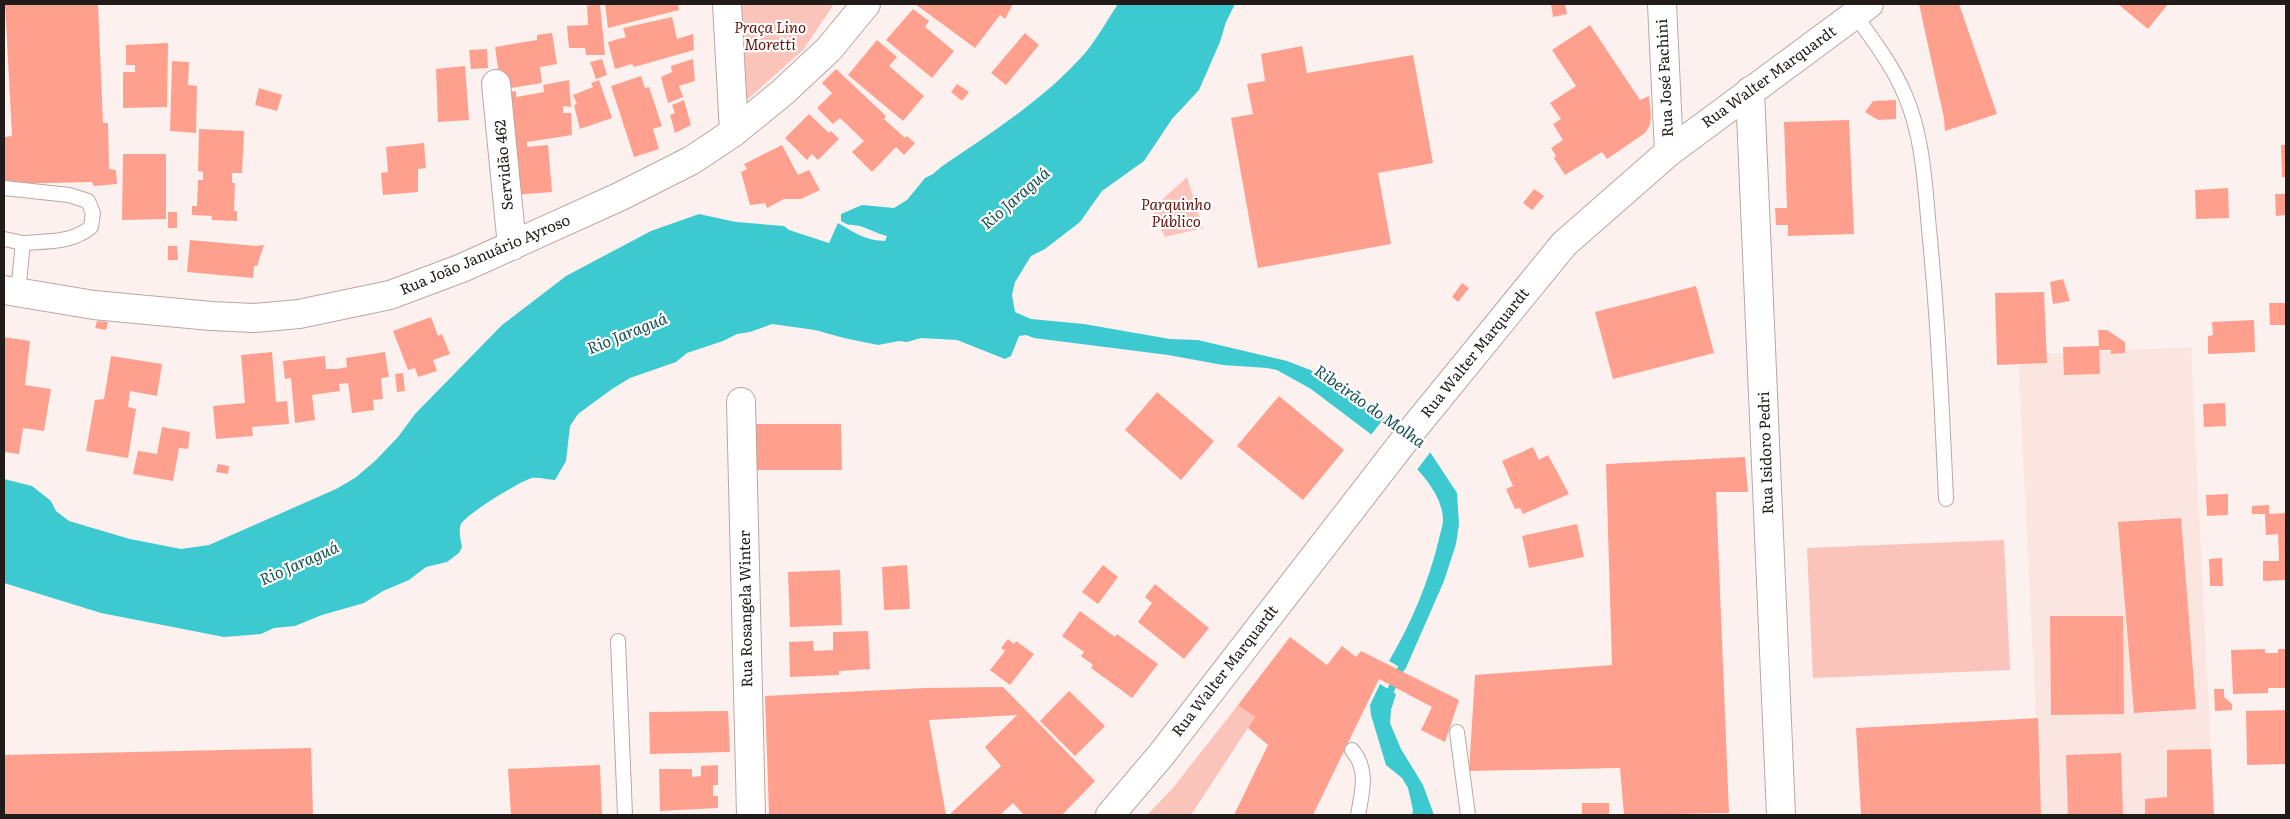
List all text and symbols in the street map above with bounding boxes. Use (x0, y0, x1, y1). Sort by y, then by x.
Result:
park label: Praça Lino Moretti (734, 15, 806, 55)
street label: Rua José Fachini (1649, 18, 1678, 138)
street label: Rua Walter Marquardt (1696, 19, 1840, 133)
street label: Servidão 462 (487, 119, 518, 211)
water label: Rio Jaraguá (975, 160, 1055, 234)
park label: Parquinho Público (1141, 192, 1211, 232)
street label: Rua João Januário Ayroso (396, 207, 573, 300)
street label: Rua Walter Marquardt (1414, 282, 1534, 422)
water label: Rio Jaraguá (583, 305, 671, 359)
water label: Ribeirão do Molha (1310, 358, 1432, 453)
street label: Rua Isidoro Pedri (1751, 391, 1778, 515)
street label: Rua Rosangela Winter (732, 530, 757, 688)
water label: Rio Jaraguá (255, 534, 343, 590)
street label: Rua Walter Marquardt (1165, 599, 1283, 741)

